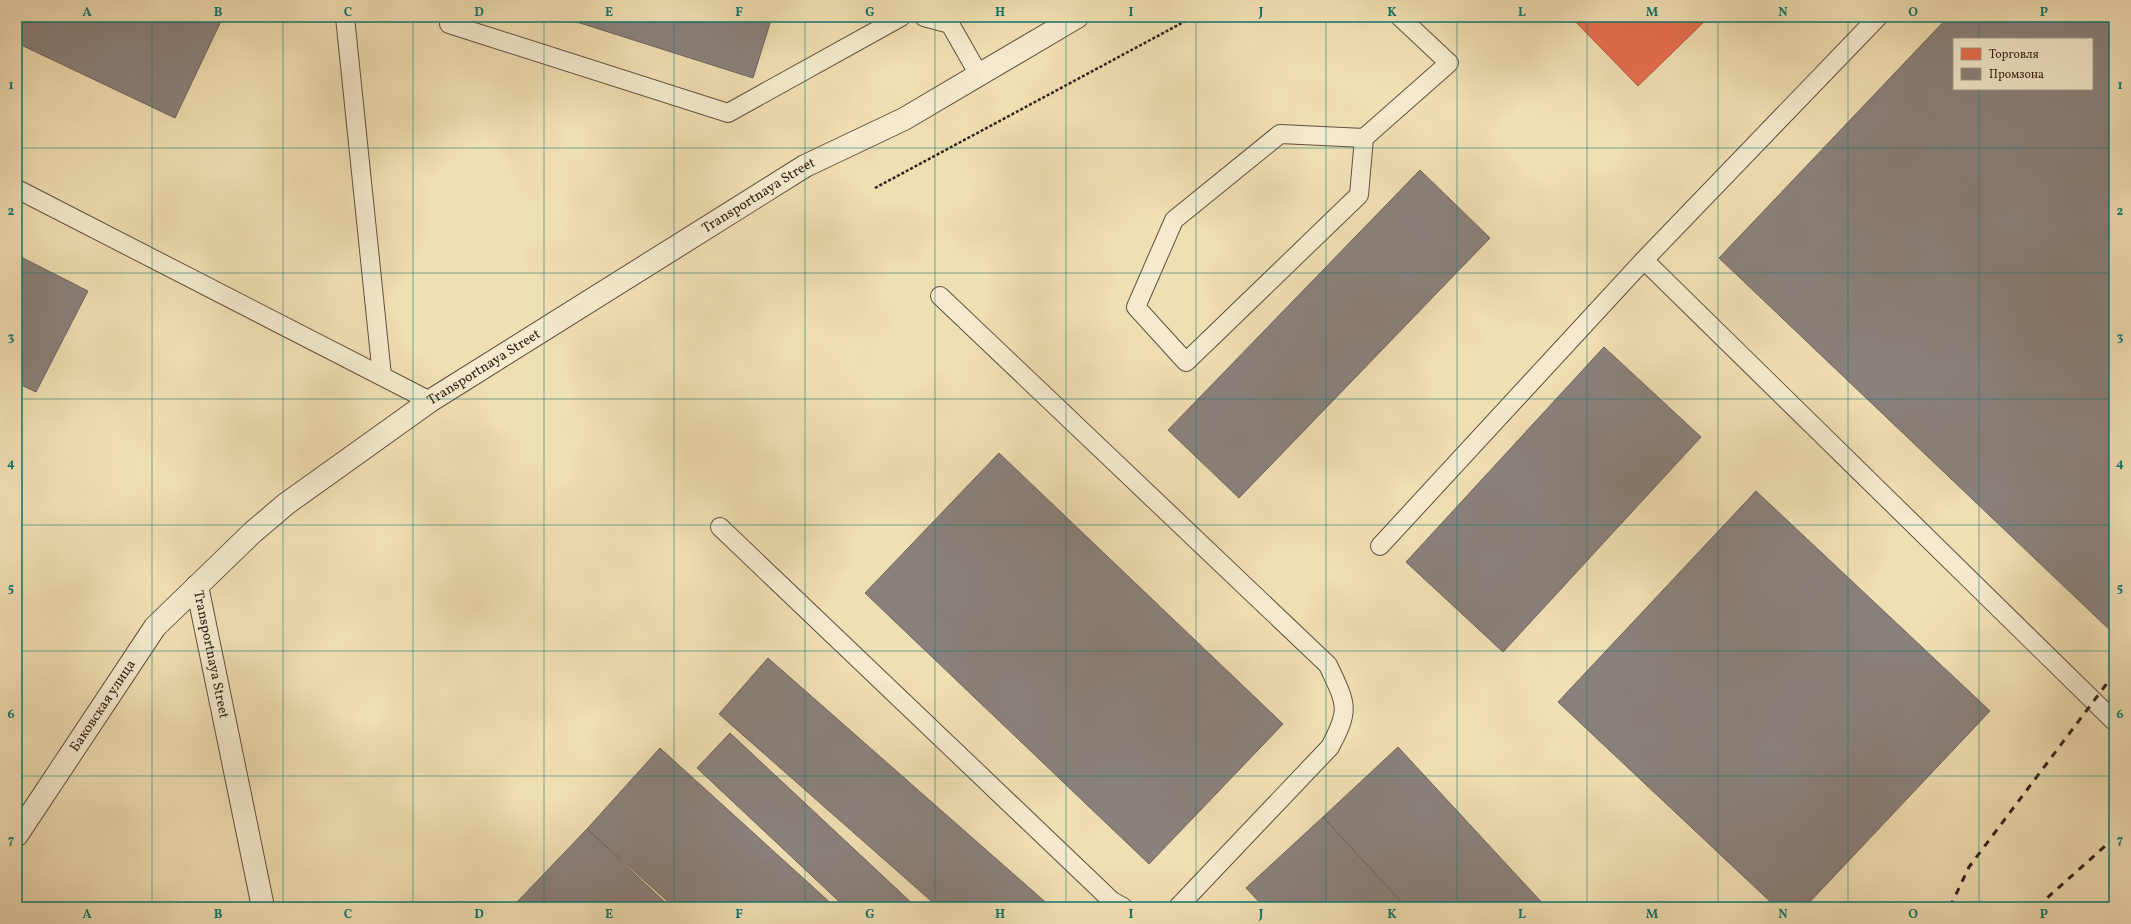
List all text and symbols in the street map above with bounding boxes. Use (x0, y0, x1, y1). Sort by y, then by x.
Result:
text: A (82, 4, 92, 22)
text: B (214, 4, 223, 22)
text: C (344, 4, 352, 22)
text: D (474, 4, 484, 22)
text: E (605, 4, 613, 22)
text: F (735, 4, 743, 22)
text: G (865, 4, 875, 22)
text: H (995, 4, 1005, 22)
text: I (1129, 4, 1134, 22)
text: J (1258, 4, 1264, 22)
text: K (1387, 4, 1397, 22)
text: L (1518, 4, 1526, 22)
text: M (1646, 4, 1659, 22)
text: N (1778, 4, 1788, 22)
text: O (1908, 4, 1918, 22)
text: P (2040, 4, 2048, 22)
legend (1953, 38, 2093, 90)
text: Торговля (1989, 47, 2039, 63)
text: Промзона (1989, 67, 2044, 83)
text: 1 (8, 77, 14, 95)
text: 1 (2117, 77, 2123, 95)
street label: Transportnaya Street (698, 153, 818, 238)
text: 2 (8, 203, 15, 221)
text: 2 (2117, 203, 2124, 221)
street label: Transportnaya Street (424, 325, 544, 410)
text: 3 (8, 329, 15, 347)
text: 3 (2117, 329, 2124, 347)
text: 4 (7, 455, 15, 473)
text: 4 (2116, 455, 2124, 473)
text: 5 (8, 580, 14, 598)
text: 5 (2117, 580, 2123, 598)
street label: Transportnaya Street (189, 589, 234, 720)
street label: Баковская улица (65, 656, 140, 756)
text: 6 (7, 706, 15, 724)
text: 6 (2116, 706, 2124, 724)
text: 7 (8, 832, 14, 850)
text: 7 (2117, 832, 2123, 850)
text: A (82, 906, 92, 924)
text: B (214, 906, 223, 924)
text: C (344, 906, 352, 924)
text: D (474, 906, 484, 924)
text: E (605, 906, 613, 924)
text: F (735, 906, 743, 924)
text: G (865, 906, 875, 924)
text: H (995, 906, 1005, 924)
text: I (1129, 906, 1134, 924)
text: J (1258, 906, 1264, 924)
text: K (1387, 906, 1397, 924)
text: L (1518, 906, 1526, 924)
text: M (1646, 906, 1659, 924)
text: N (1778, 906, 1788, 924)
text: O (1908, 906, 1918, 924)
text: P (2040, 906, 2048, 924)

